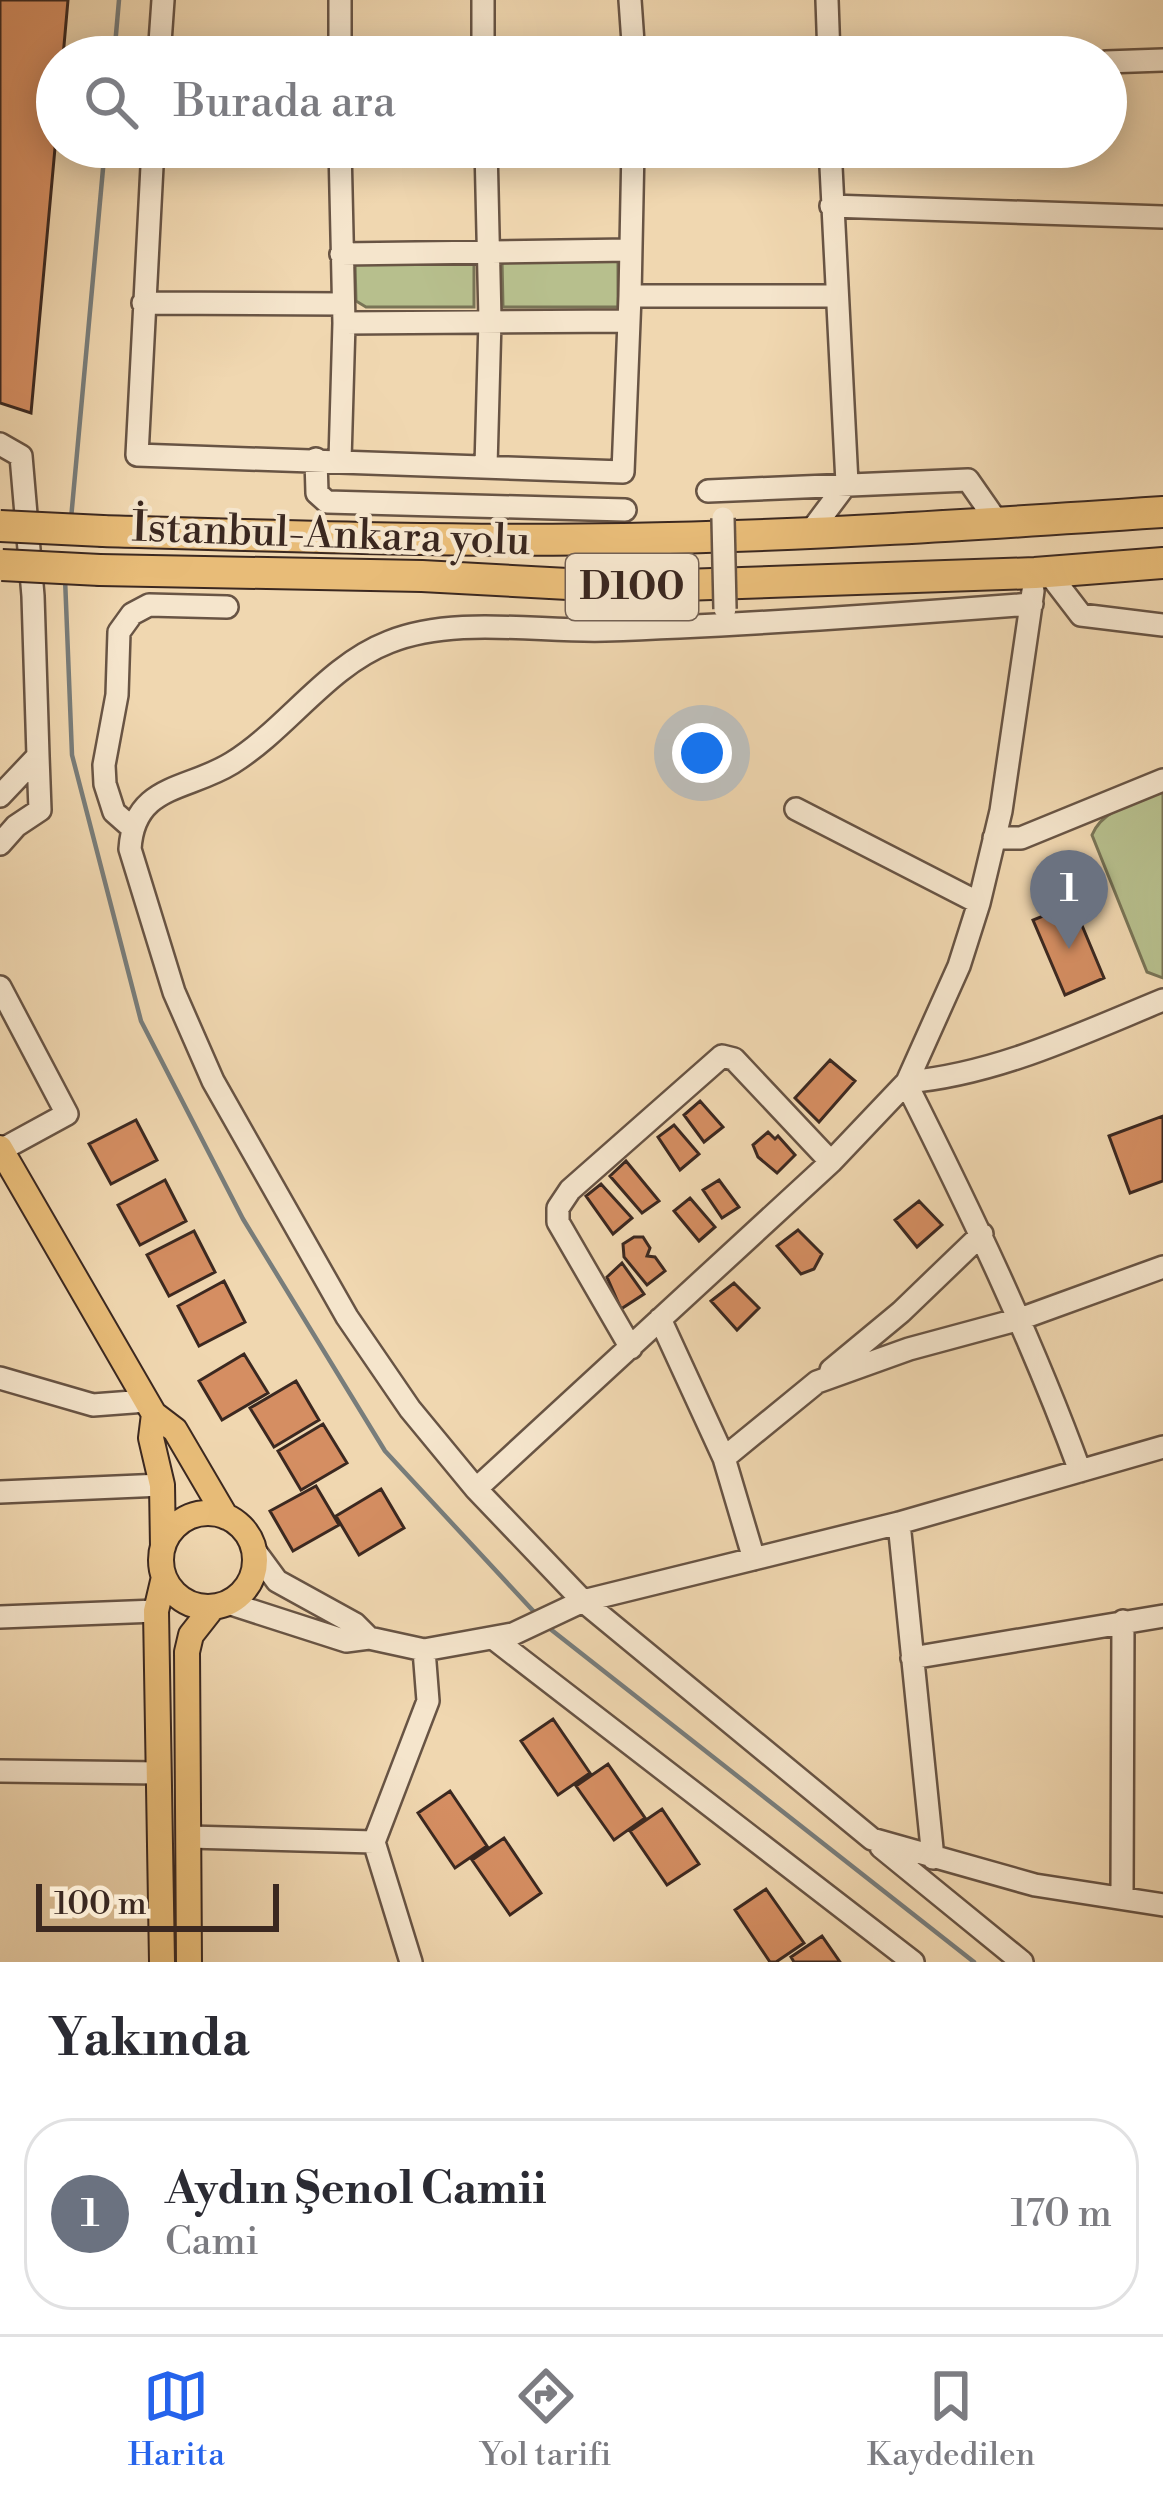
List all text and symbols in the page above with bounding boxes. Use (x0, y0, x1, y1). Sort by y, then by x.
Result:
search box (36, 36, 1127, 168)
icon: search (78, 69, 144, 135)
text: Burada ara (174, 74, 396, 131)
street label: İstanbul-Ankara yolu (131, 499, 531, 569)
road number: D100 (566, 554, 698, 620)
your location (672, 723, 732, 783)
pin: 1 (1030, 850, 1108, 949)
scale bar (36, 1878, 279, 1931)
text: 100 m (54, 1884, 147, 1925)
text: Yakında (48, 2008, 250, 2072)
text: Aydın Şenol Camii (165, 2161, 547, 2218)
text: 1 (81, 2190, 99, 2239)
text: 170 m (1010, 2190, 1112, 2239)
text: Cami (165, 2218, 259, 2267)
tab: Harita (128, 2363, 225, 2476)
tab: Yol tarifi (480, 2363, 611, 2476)
tab: Kaydedilen (867, 2363, 1035, 2476)

